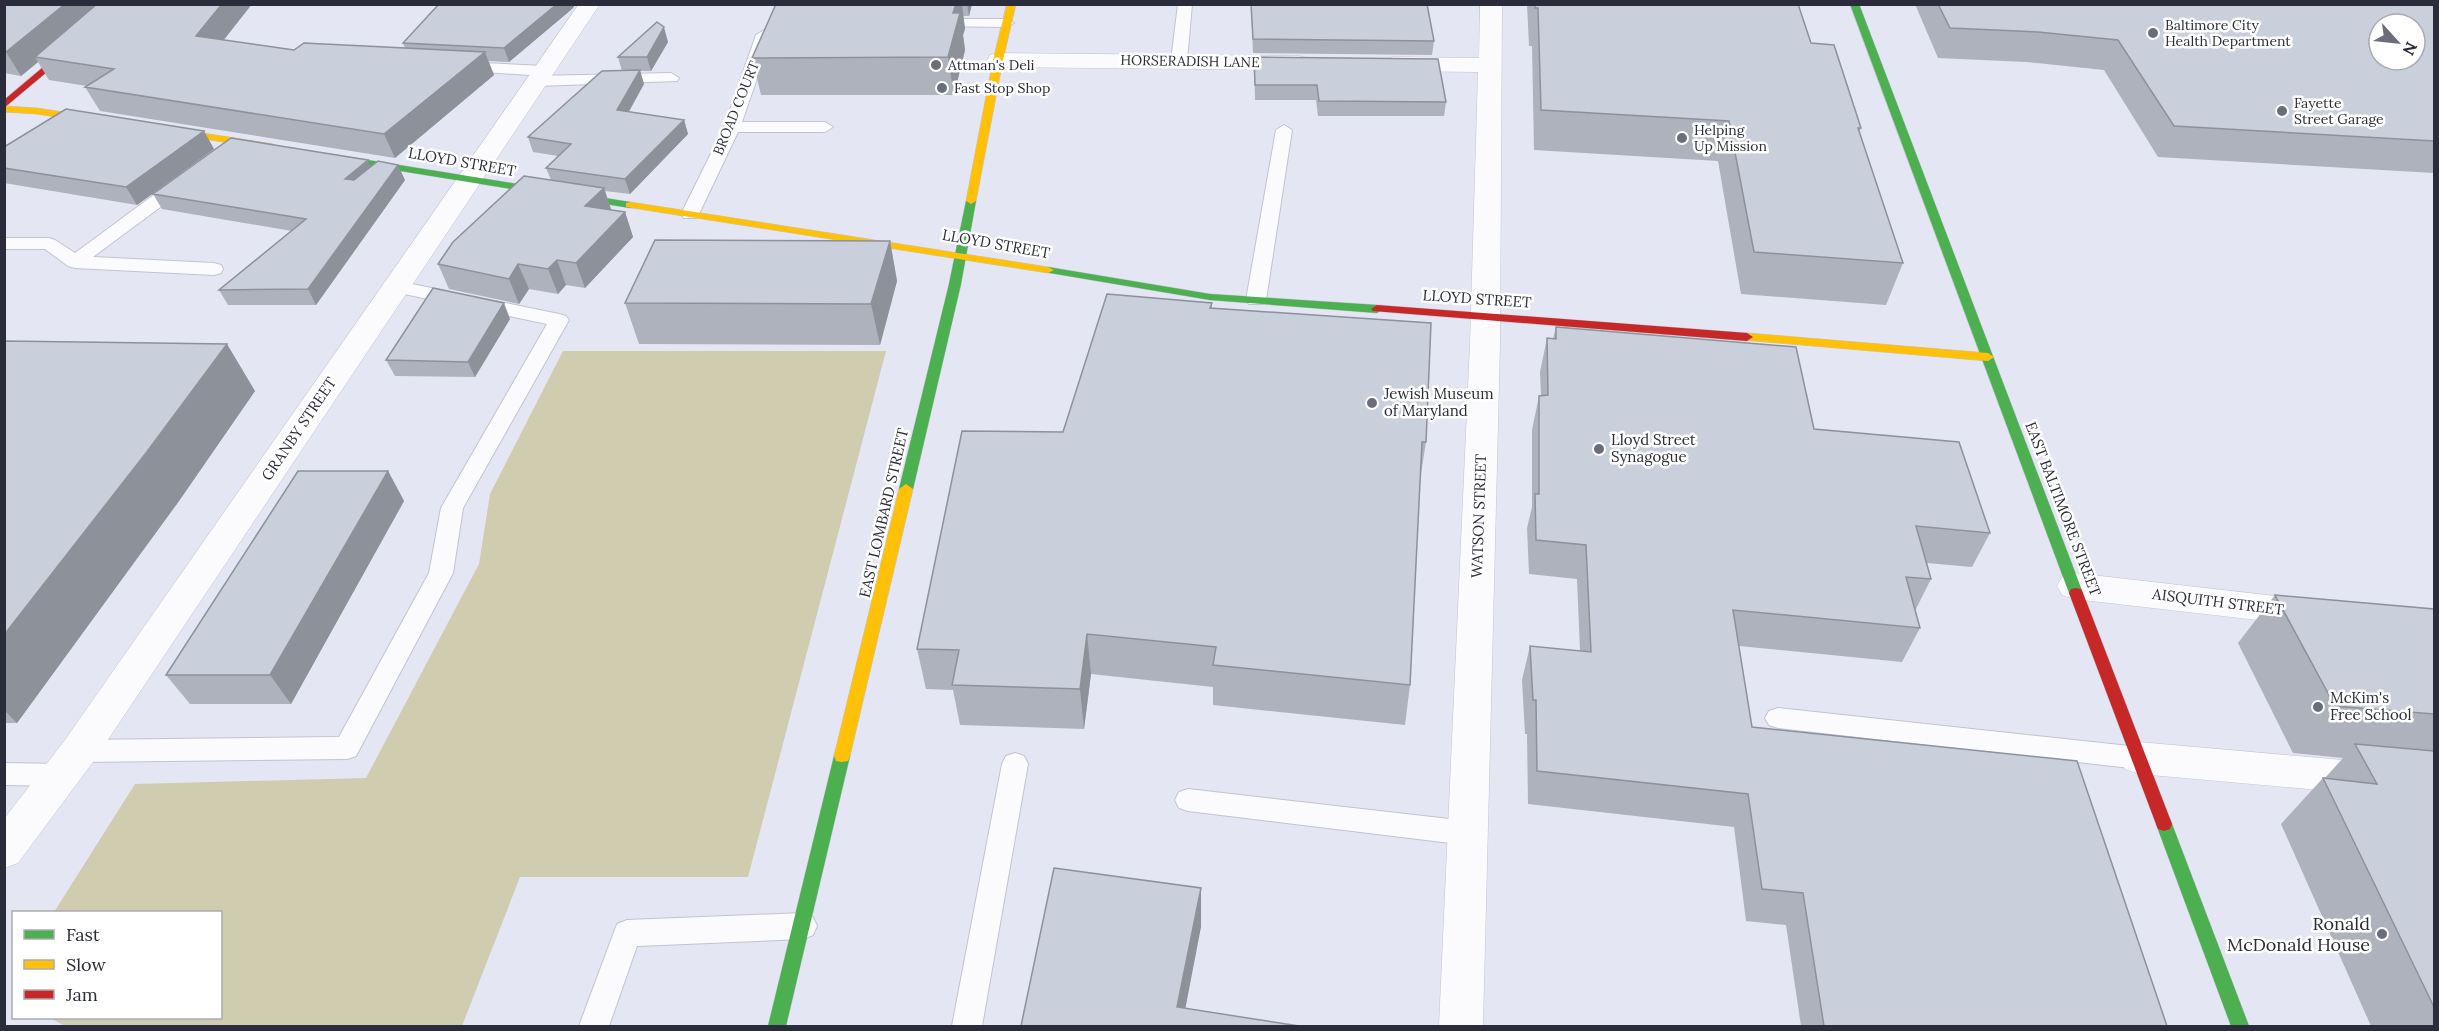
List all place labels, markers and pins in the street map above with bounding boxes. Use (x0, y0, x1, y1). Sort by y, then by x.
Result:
place label: Baltimore City Health Department (2165, 16, 2291, 50)
marker: Baltimore City Health Department (2146, 26, 2160, 40)
place label: Attman's Deli (947, 56, 1035, 74)
marker: Attman's Deli (929, 58, 943, 72)
place label: Fast Stop Shop (954, 79, 1050, 97)
marker: Fast Stop Shop (935, 81, 949, 95)
place label: Fayette Street Garage (2294, 94, 2384, 128)
marker: Fayette Street Garage (2275, 104, 2289, 118)
place label: Helping Up Mission (1694, 121, 1767, 155)
marker: Helping Up Mission (1675, 131, 1689, 145)
place label: Jewish Museum of Maryland (1383, 384, 1494, 420)
marker: Jewish Museum of Maryland (1365, 396, 1379, 410)
place label: Lloyd Street Synagogue (1611, 430, 1696, 466)
marker: Lloyd Street Synagogue (1592, 442, 1606, 456)
place label: McKim's Free School (2330, 688, 2412, 724)
marker: McKim's Free School (2311, 700, 2325, 714)
place label: Ronald McDonald House (2227, 912, 2370, 956)
marker: Ronald McDonald House (2375, 927, 2389, 941)

